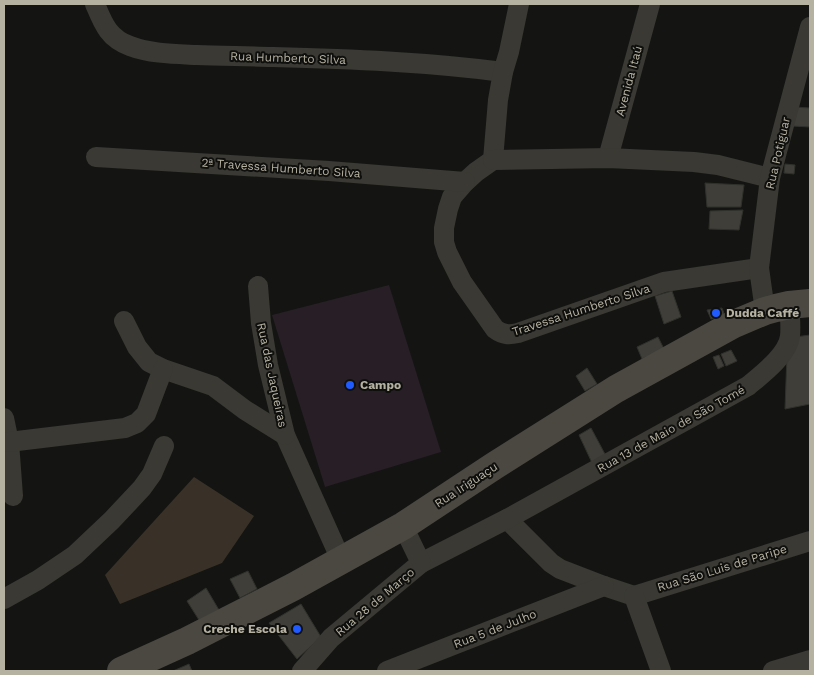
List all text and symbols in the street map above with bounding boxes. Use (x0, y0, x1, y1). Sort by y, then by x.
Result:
street label: Avenida Itaú (613, 44, 645, 118)
street label: Rua Humberto Silva (230, 49, 346, 67)
street label: Rua Potiguar (763, 115, 793, 191)
street label: 2ª Travessa Humberto Silva (201, 155, 361, 181)
street label: Travessa Humberto Silva (510, 281, 652, 339)
place label: Dudda Caffé (726, 306, 799, 320)
marker: Dudda Caffé (710, 307, 722, 319)
street label: Rua das Jaqueiras (254, 321, 290, 429)
place label: Campo (360, 378, 401, 392)
marker: Campo (344, 379, 356, 391)
street label: Rua 13 de Maio de São Tomé (595, 382, 747, 476)
street label: Rua Iriguaçu (432, 459, 500, 511)
street label: Rua São Luis de Paripe (656, 542, 789, 594)
street label: Rua 28 de Março (333, 565, 417, 639)
street label: Rua 5 de Julho (452, 607, 538, 651)
place label: Creche Escola (203, 622, 287, 636)
marker: Creche Escola (291, 623, 303, 635)

